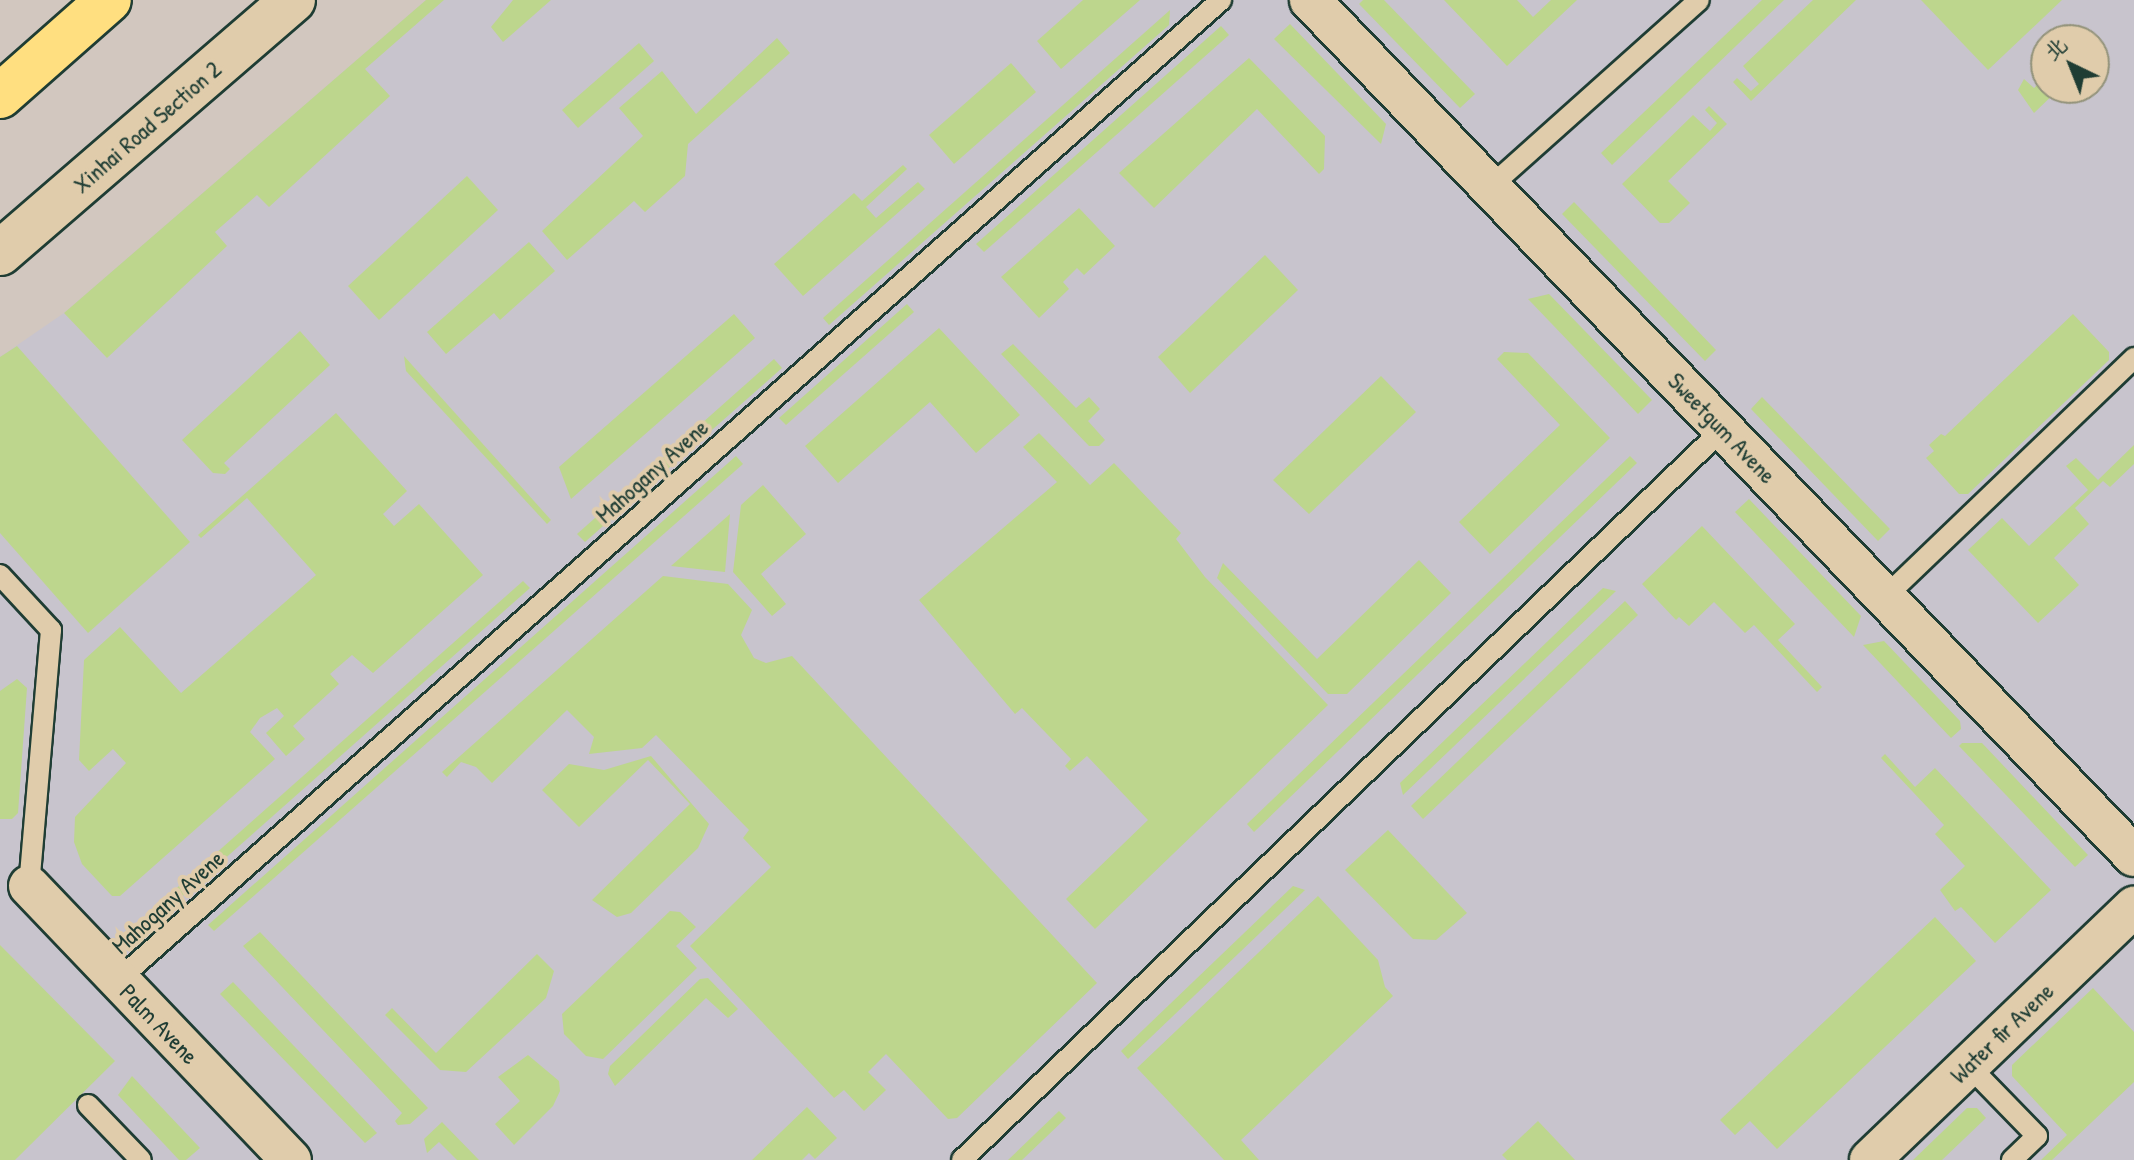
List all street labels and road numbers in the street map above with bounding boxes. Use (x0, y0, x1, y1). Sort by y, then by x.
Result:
street label: Xinhai Road Section 2 (67, 55, 227, 199)
street label: Sweetgum Avene (1662, 367, 1782, 489)
street label: Mahogany Avene (590, 413, 714, 529)
street label: Mahogany Avene (106, 844, 230, 960)
street label: Water fir Avene (1944, 977, 2060, 1089)
street label: Palm Avene (114, 978, 204, 1070)

